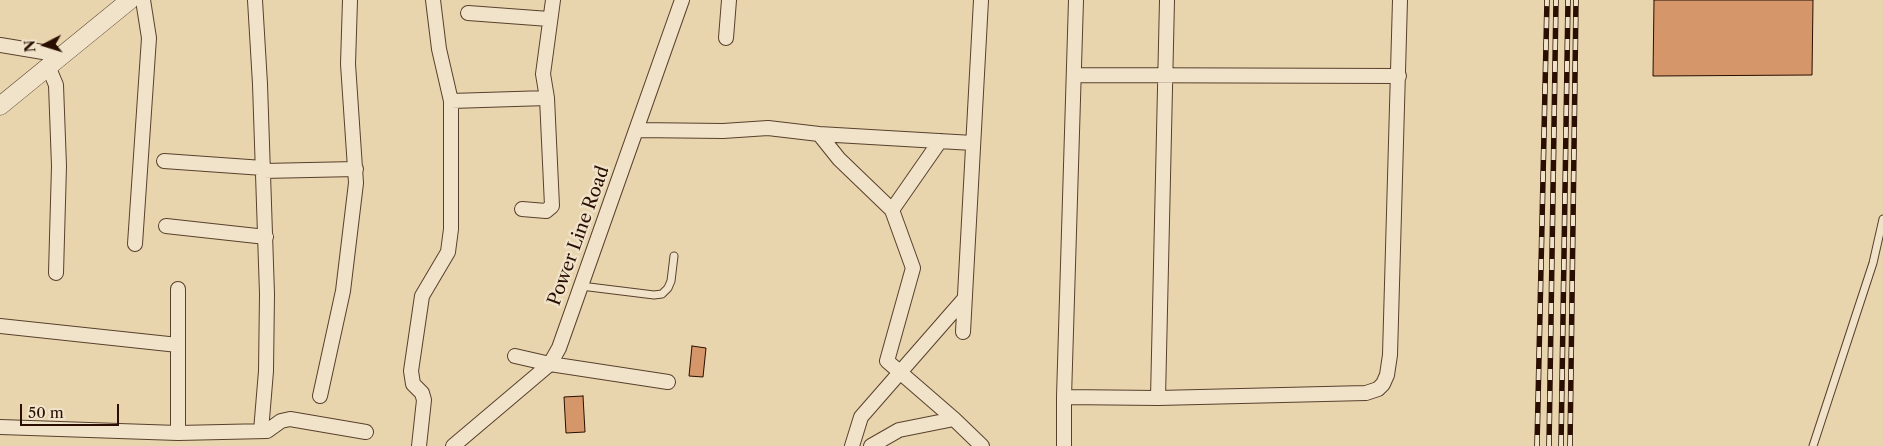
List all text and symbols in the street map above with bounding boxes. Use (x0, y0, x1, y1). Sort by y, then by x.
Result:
north arrow (20, 20, 70, 70)
text: N (21, 39, 40, 53)
street label: Power Line Road (544, 163, 614, 309)
scale bar (22, 394, 121, 426)
text: 50 m (28, 403, 64, 422)

